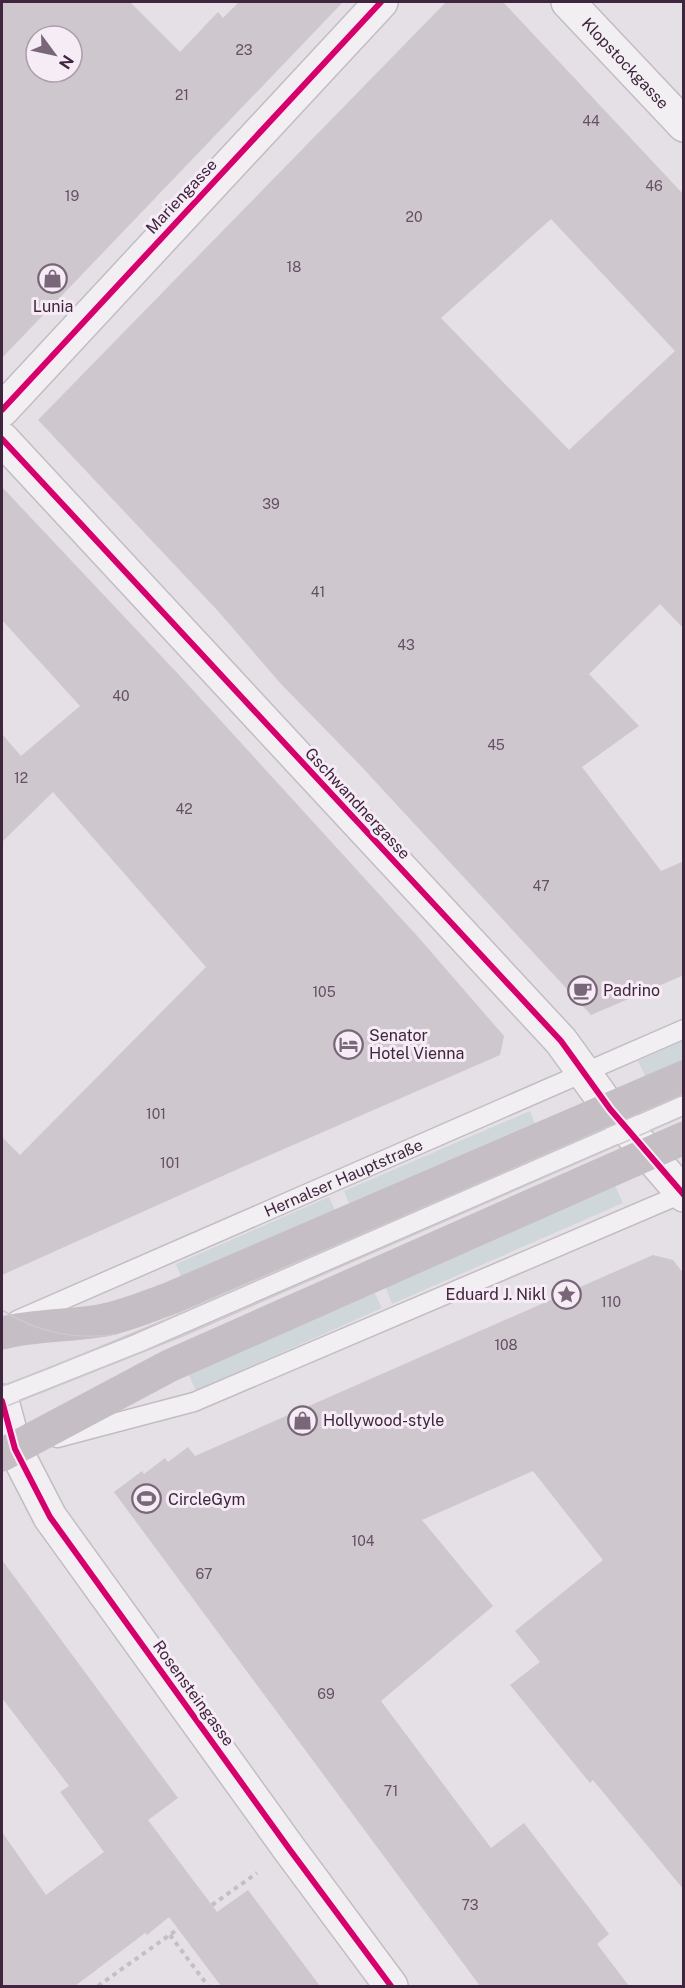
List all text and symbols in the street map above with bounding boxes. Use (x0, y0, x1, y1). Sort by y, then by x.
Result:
street label: Klopstockgasse (578, 14, 673, 113)
north arrow (24, 24, 84, 84)
house number: 23 (235, 42, 253, 58)
text: N (55, 51, 78, 72)
house number: 21 (175, 87, 189, 103)
house number: 44 (582, 113, 600, 129)
street label: Mariengasse (142, 155, 221, 238)
house number: 46 (645, 178, 663, 194)
house number: 19 (65, 188, 79, 204)
house number: 20 (406, 209, 422, 225)
house number: 18 (287, 259, 301, 275)
shop icon: Lunia (37, 262, 69, 294)
place label: Lunia (33, 297, 73, 316)
house number: 39 (262, 496, 280, 512)
house number: 41 (311, 584, 325, 600)
house number: 43 (397, 637, 415, 653)
house number: 40 (112, 688, 130, 704)
house number: 45 (487, 737, 505, 753)
street label: Gschwandnergasse (301, 744, 414, 863)
house number: 12 (14, 770, 28, 786)
house number: 42 (175, 801, 193, 817)
house number: 47 (532, 878, 550, 894)
cafe icon: Padrino (566, 974, 598, 1006)
place label: Padrino (603, 981, 660, 1000)
house number: 105 (312, 984, 336, 1000)
place label: Senator Hotel Vienna (369, 1026, 464, 1063)
hotel icon: Senator Hotel Vienna (332, 1028, 364, 1060)
house number: 101 (146, 1106, 166, 1122)
street label: Hernalser Hauptstraße (261, 1135, 426, 1221)
house number: 101 (160, 1155, 180, 1171)
place icon: Eduard J. Nikl (551, 1278, 583, 1310)
place label: Eduard J. Nikl (446, 1285, 546, 1304)
house number: 110 (601, 1294, 621, 1310)
house number: 108 (494, 1337, 518, 1353)
shop icon: Hollywood-style (286, 1404, 318, 1436)
place label: Hollywood-style (323, 1411, 444, 1430)
sports icon: CircleGym (131, 1483, 163, 1515)
place label: CircleGym (168, 1490, 245, 1509)
house number: 104 (351, 1533, 375, 1549)
house number: 67 (196, 1566, 212, 1582)
street label: Rosensteingasse (149, 1637, 238, 1750)
house number: 69 (317, 1686, 335, 1702)
house number: 71 (384, 1783, 398, 1799)
house number: 73 (462, 1897, 479, 1913)

